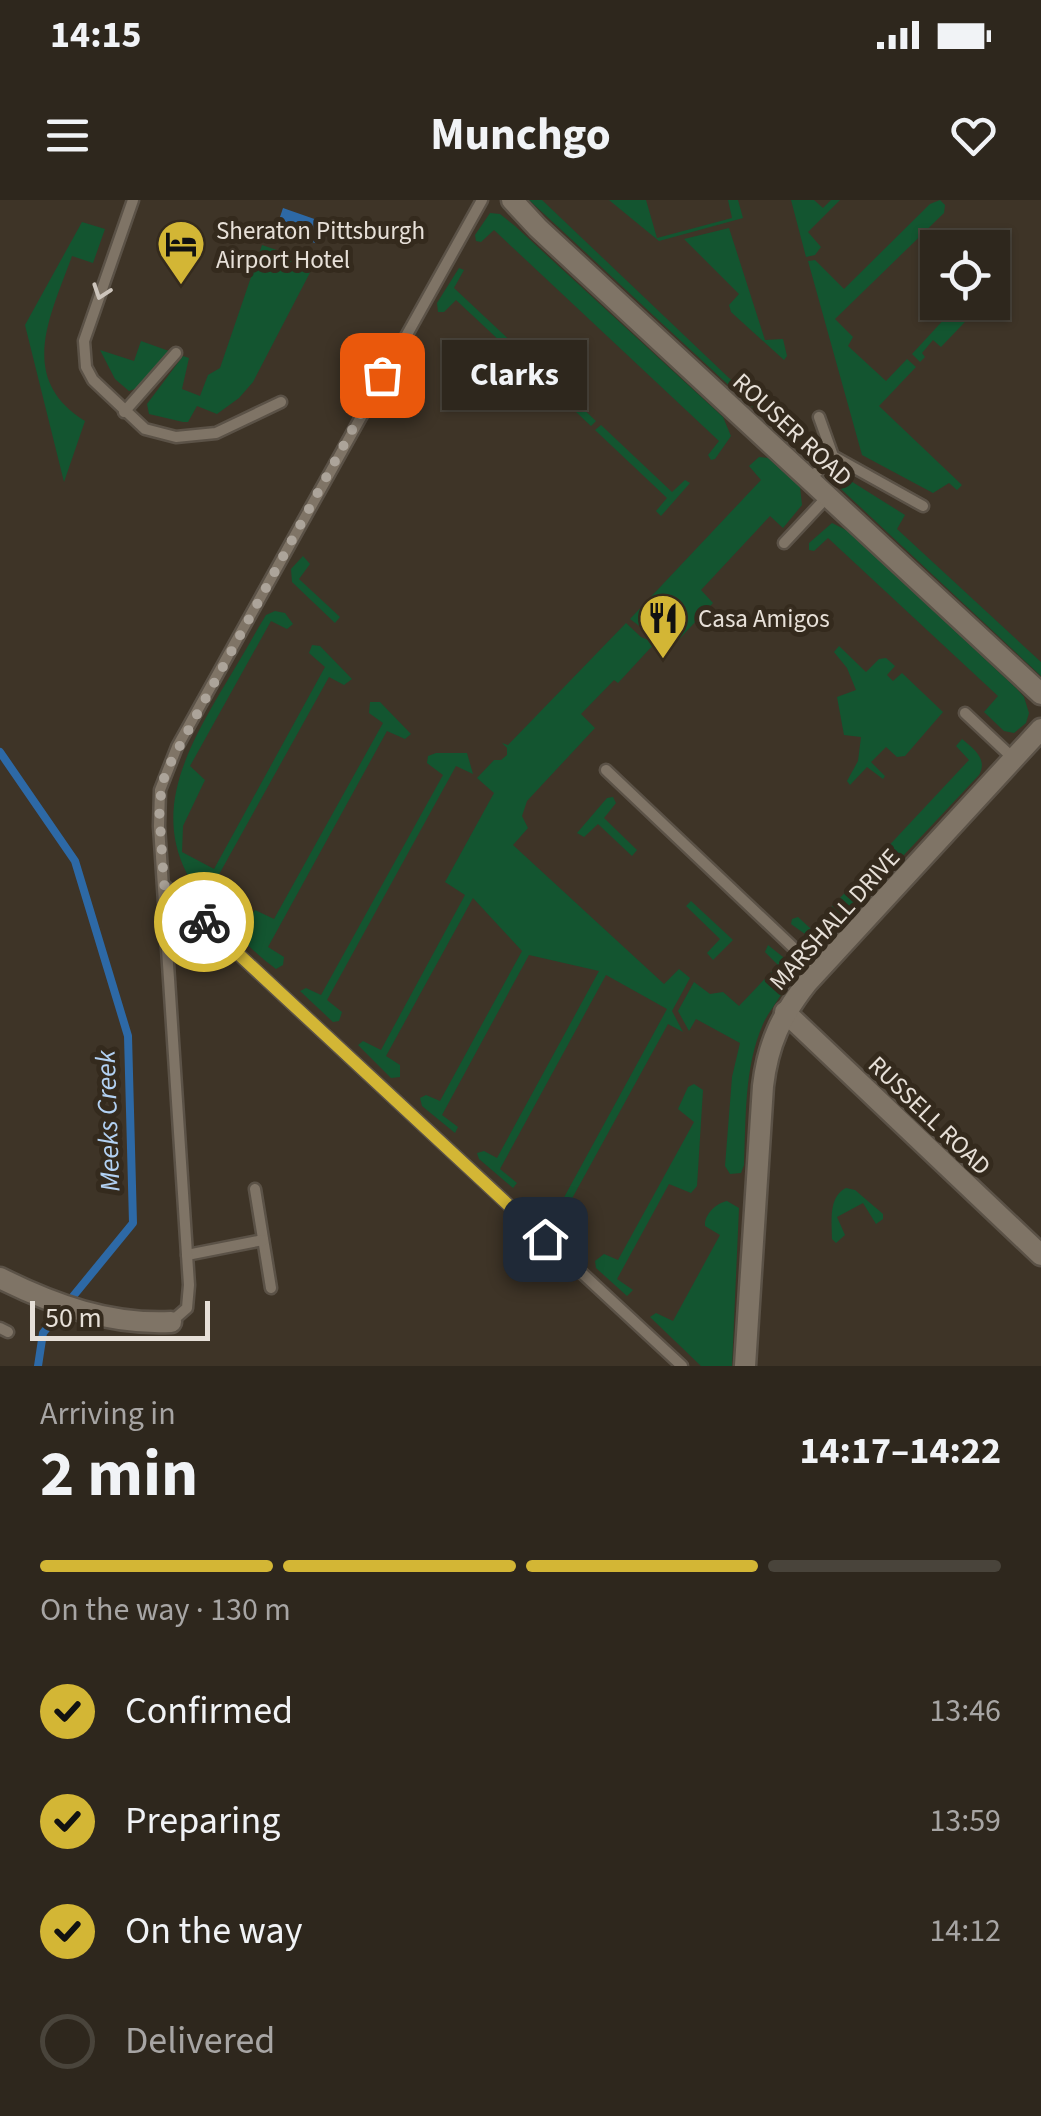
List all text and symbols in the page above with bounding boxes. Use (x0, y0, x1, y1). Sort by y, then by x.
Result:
text: 14:15 (50, 8, 142, 62)
text: Munchgo (430, 103, 611, 167)
icon: menu (40, 108, 95, 163)
icon: heart (946, 108, 1001, 163)
place label: Sheraton Pittsburgh Airport Hotel (216, 213, 425, 278)
hotel icon: Sheraton Pittsburgh Airport Hotel (155, 218, 207, 286)
map controls (920, 230, 1010, 320)
button: locate (920, 230, 1010, 320)
one-way arrow (92, 283, 112, 300)
pin (340, 333, 425, 418)
callout: Clarks (442, 340, 587, 410)
icon: bag (355, 348, 410, 403)
text: Clarks (470, 352, 559, 398)
street label: ROUSER ROAD (724, 365, 860, 495)
restaurant icon: Casa Amigos (637, 592, 689, 660)
place label: Casa Amigos (698, 601, 830, 637)
street label: MARSHALL DRIVE (761, 841, 908, 999)
courier (154, 872, 254, 972)
icon: bike (177, 895, 232, 950)
street label: RUSSELL ROAD (860, 1048, 999, 1184)
water label: Meeks Creek (86, 1049, 130, 1192)
pin (503, 1197, 588, 1282)
icon: home (518, 1212, 573, 1267)
scale bar (30, 1296, 210, 1340)
text: 50 m (45, 1298, 102, 1338)
text: Arriving in (40, 1391, 176, 1437)
text: 14:17–14:22 (799, 1424, 1001, 1478)
text: 2 min (40, 1428, 198, 1521)
text: On the way · 130 m (40, 1587, 291, 1633)
icon: check (40, 1684, 95, 1739)
text: Confirmed (125, 1684, 293, 1738)
text: 13:46 (929, 1688, 1001, 1734)
icon: check (40, 1794, 95, 1849)
text: Preparing (125, 1794, 280, 1848)
text: 13:59 (929, 1798, 1001, 1844)
icon: check (40, 1904, 95, 1959)
text: On the way (125, 1904, 302, 1958)
text: 14:12 (929, 1908, 1001, 1954)
text: Delivered (125, 2014, 275, 2068)

